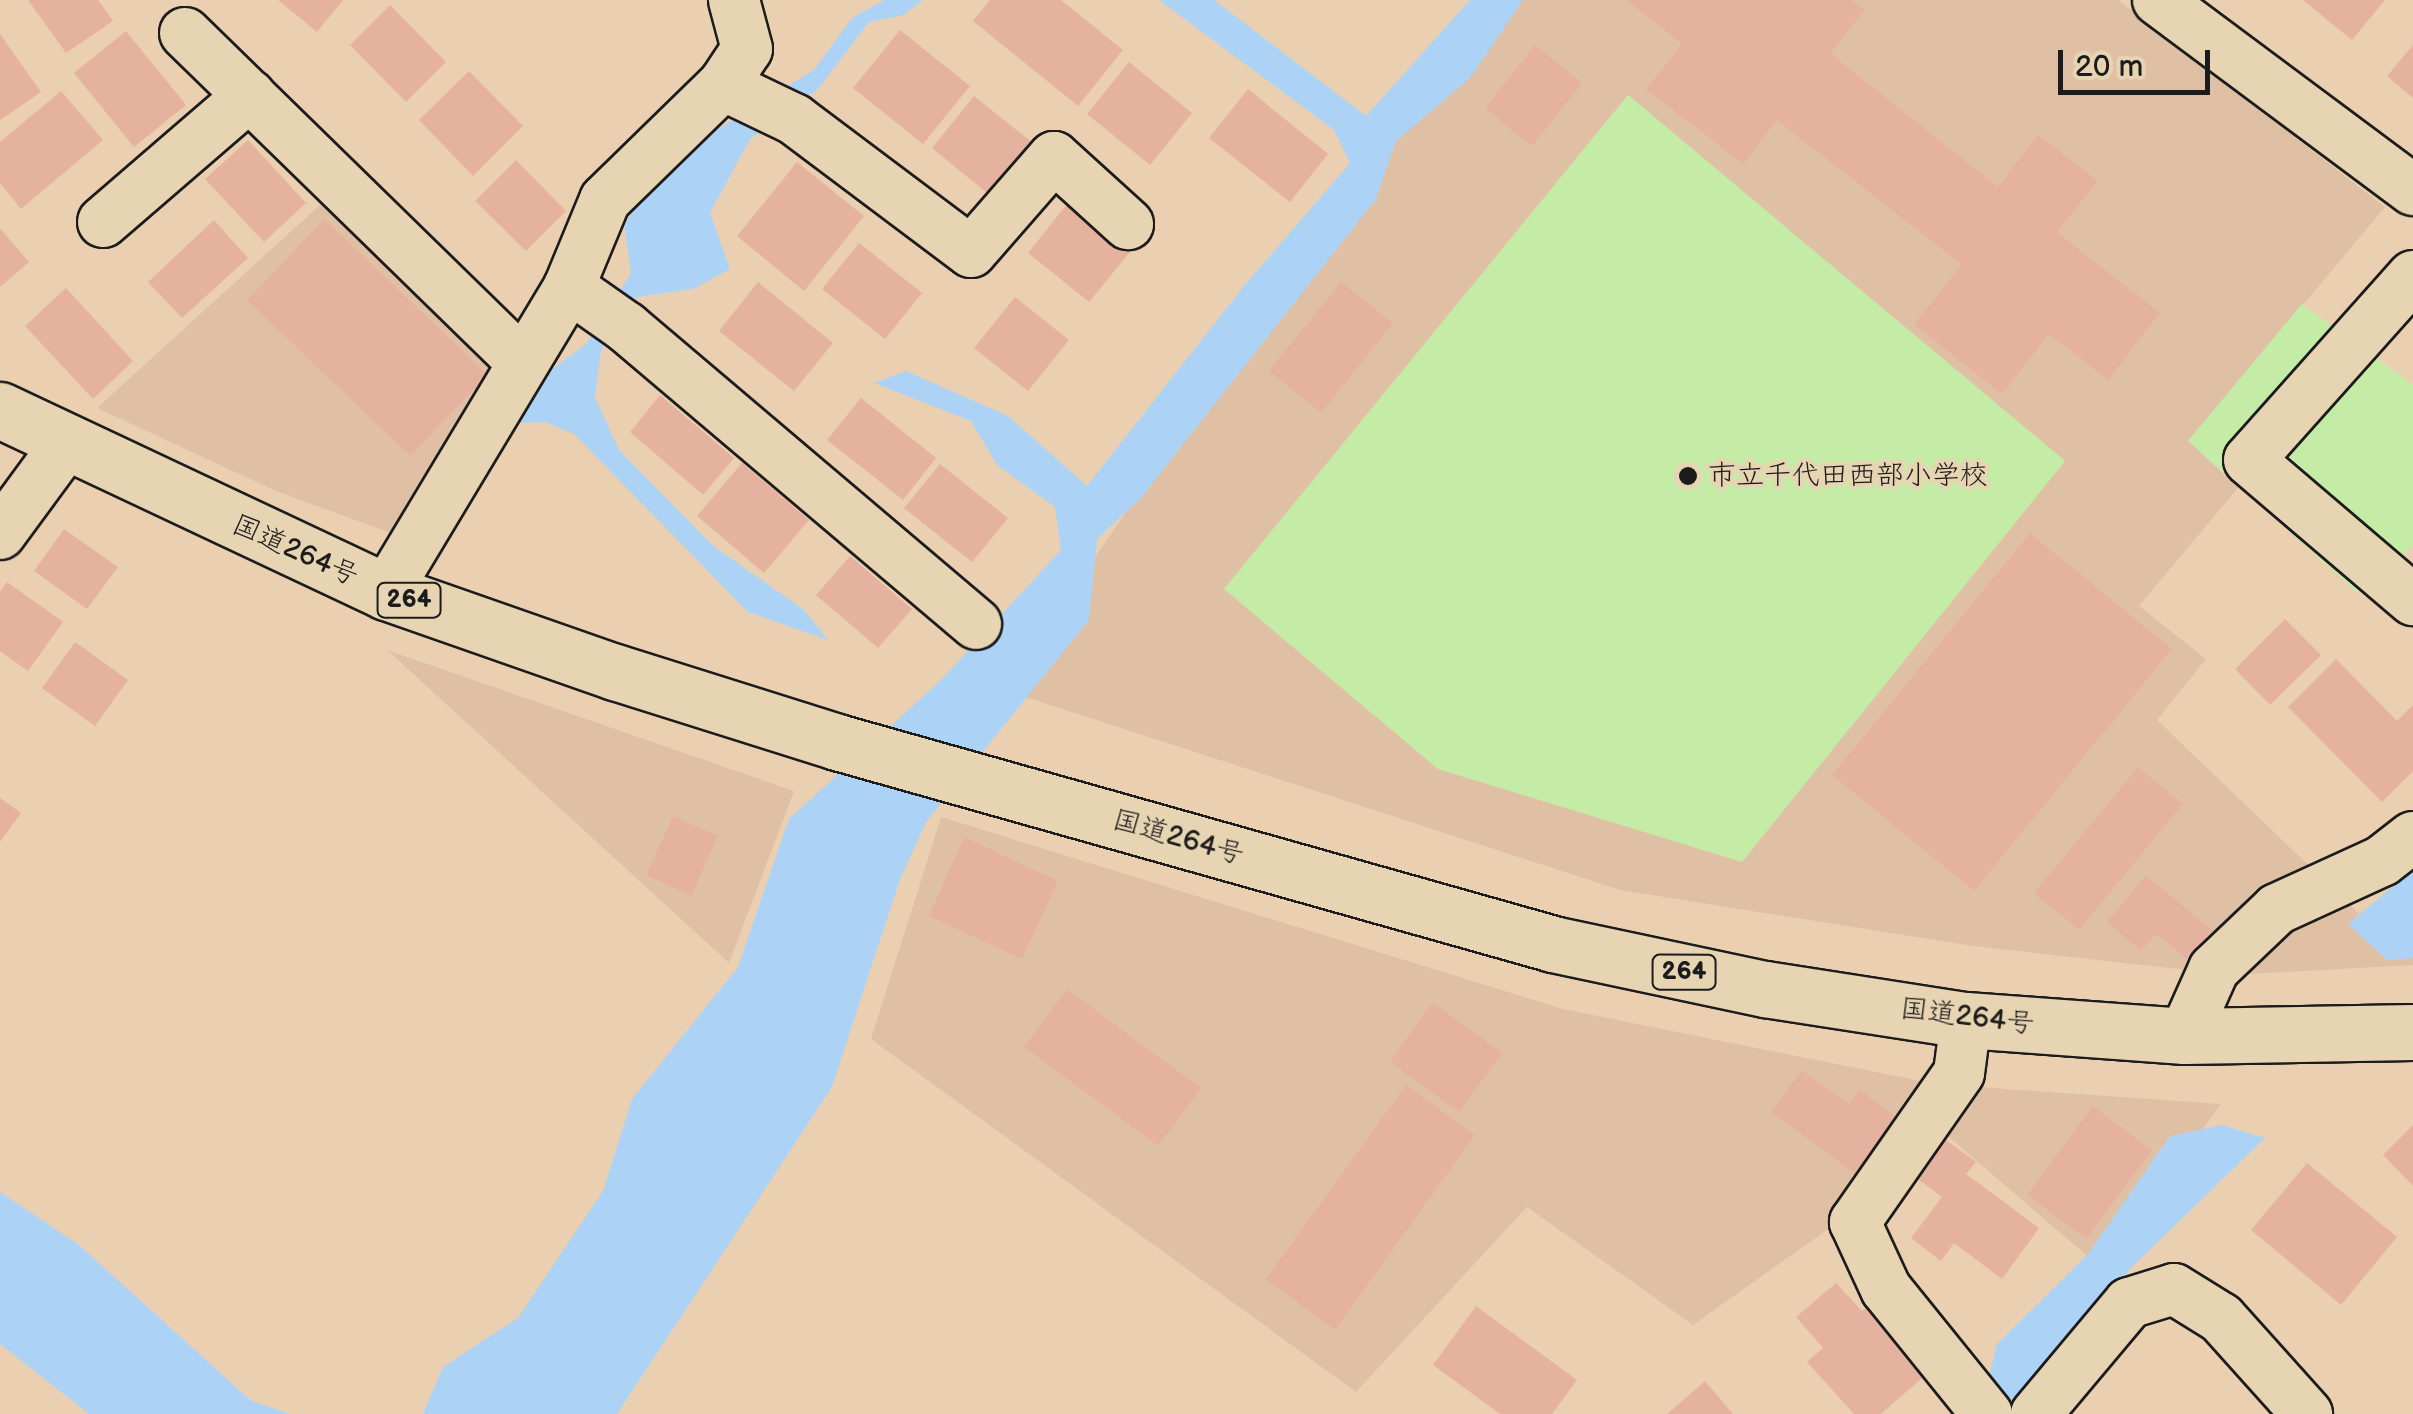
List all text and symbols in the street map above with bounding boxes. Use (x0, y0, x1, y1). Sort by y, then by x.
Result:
scale bar (2063, 30, 2216, 92)
text: 20 m (2075, 49, 2143, 85)
place label: 市立千代田西部小学校 (1708, 459, 1988, 493)
marker: 市立千代田西部小学校 (1677, 465, 1699, 487)
street label: 国道264号 (227, 508, 363, 594)
road number: 264 (376, 580, 442, 620)
street label: 国道264号 (1109, 803, 1247, 873)
road number: 264 (1652, 952, 1716, 992)
street label: 国道264号 (1898, 992, 2036, 1042)

